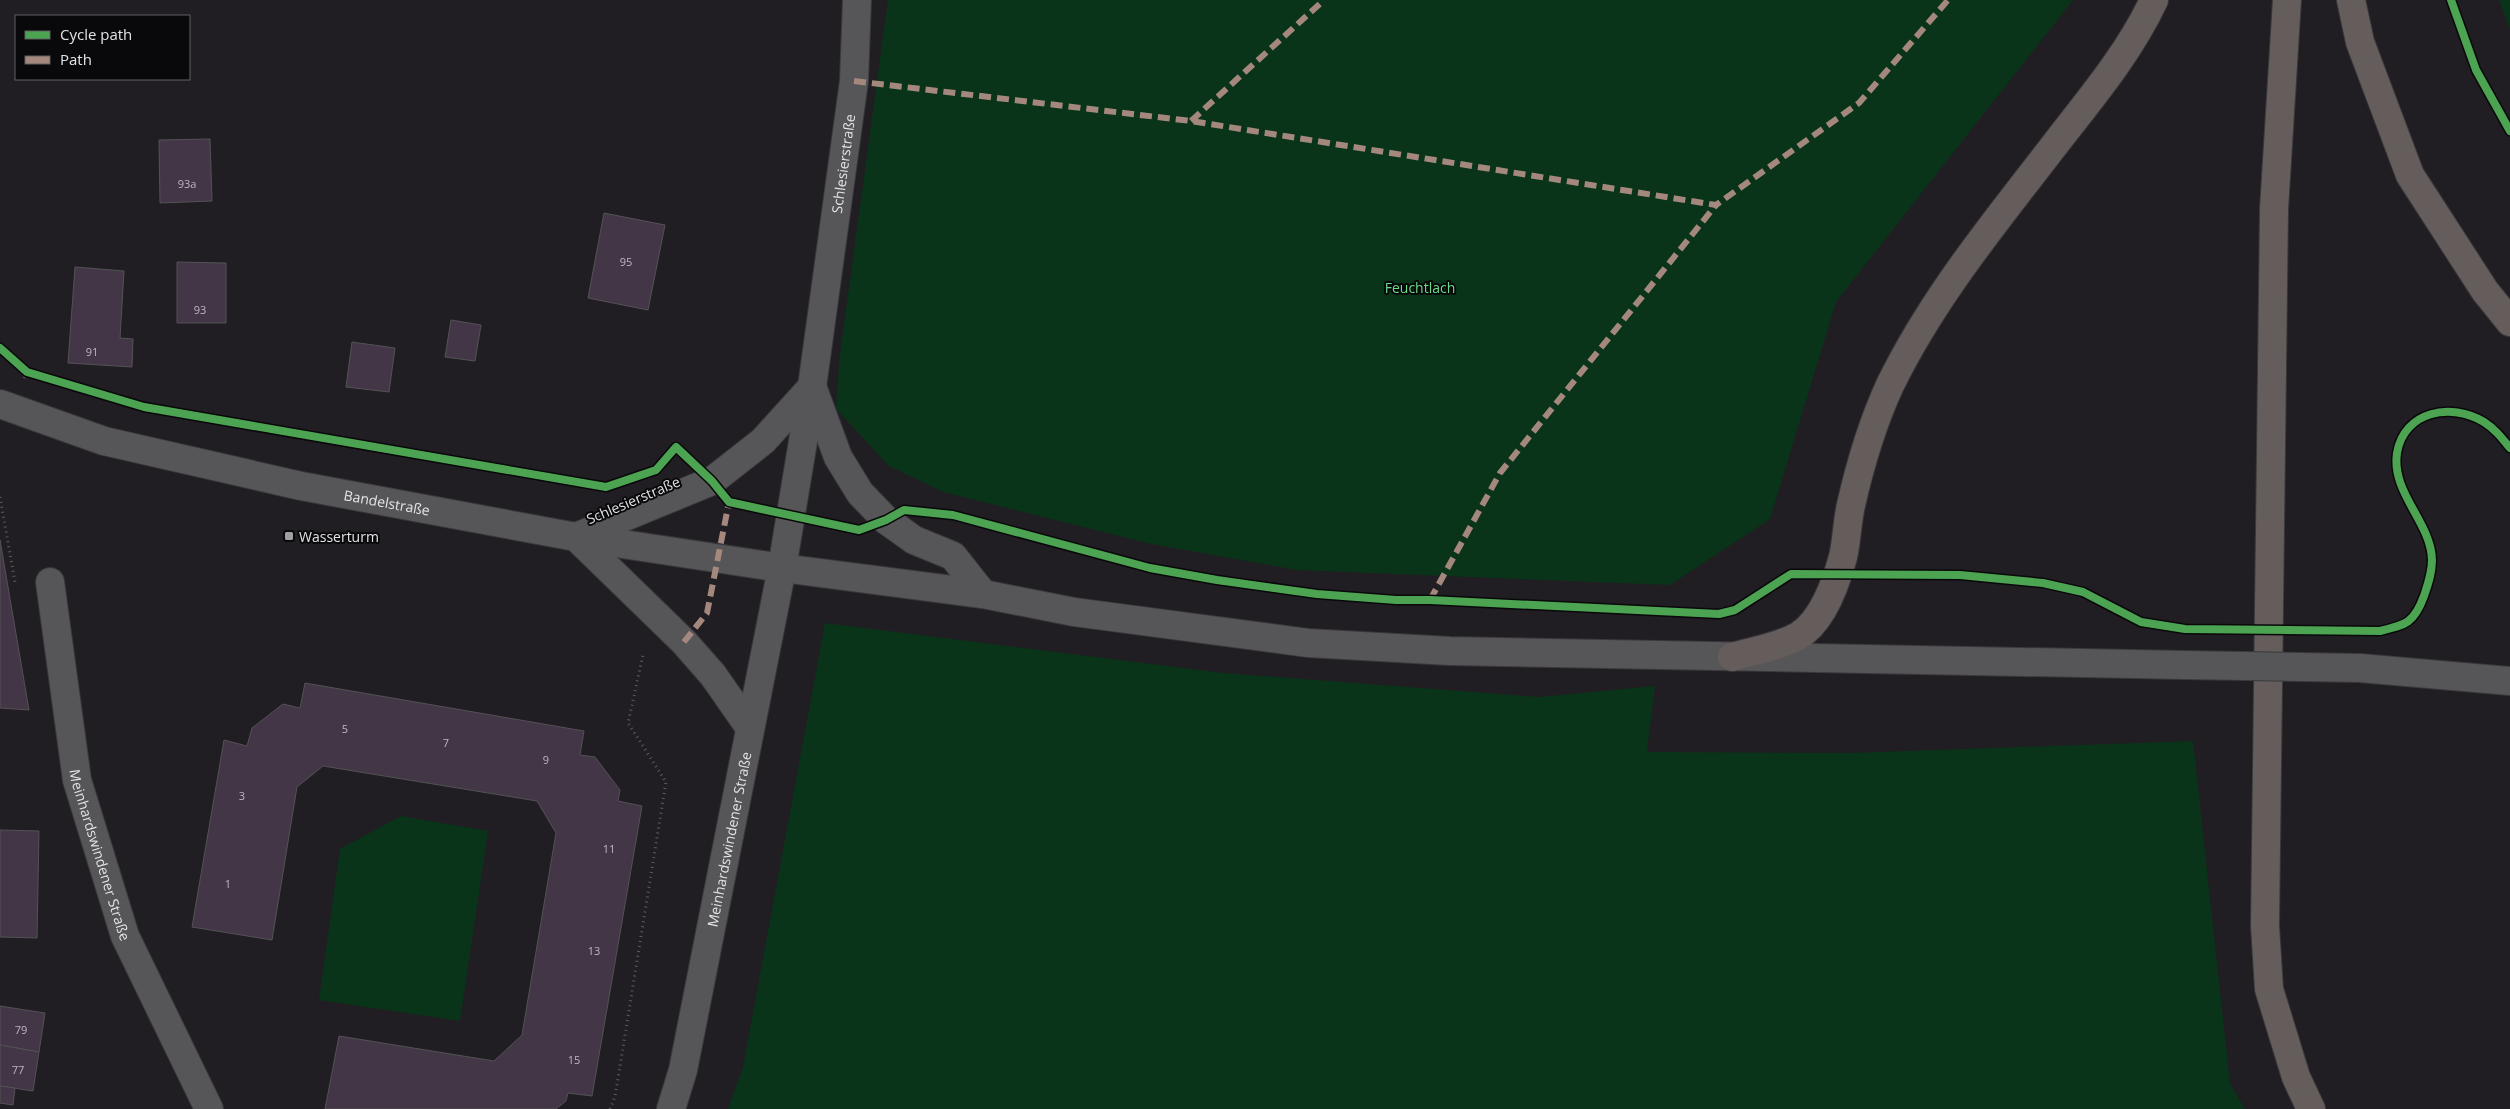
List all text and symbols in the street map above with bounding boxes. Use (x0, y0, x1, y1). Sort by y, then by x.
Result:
legend (15, 15, 190, 80)
text: Cycle path (60, 24, 132, 44)
text: Path (60, 49, 92, 69)
street label: Schlesierstraße (826, 113, 859, 214)
house number: 93a (178, 176, 196, 191)
house number: 95 (620, 254, 632, 269)
park label: Feuchtlach (1385, 278, 1455, 297)
house number: 93 (194, 302, 206, 317)
house number: 91 (86, 344, 98, 359)
street label: Schlesierstraße (583, 472, 683, 528)
street label: Bandelstraße (342, 485, 432, 519)
place label: Wasserturm (299, 527, 379, 546)
marker: Wasserturm (283, 530, 295, 542)
house number: 5 (342, 721, 348, 736)
house number: 7 (443, 735, 449, 750)
street label: Meinhardswindener Straße (702, 750, 755, 928)
house number: 9 (543, 752, 549, 767)
street label: Meinhardswindener Straße (66, 768, 135, 944)
house number: 3 (239, 788, 245, 803)
house number: 11 (603, 841, 615, 856)
house number: 1 (225, 876, 231, 891)
house number: 13 (588, 943, 600, 958)
house number: 79 (15, 1022, 27, 1037)
house number: 15 (568, 1052, 580, 1067)
house number: 77 (12, 1062, 24, 1077)

